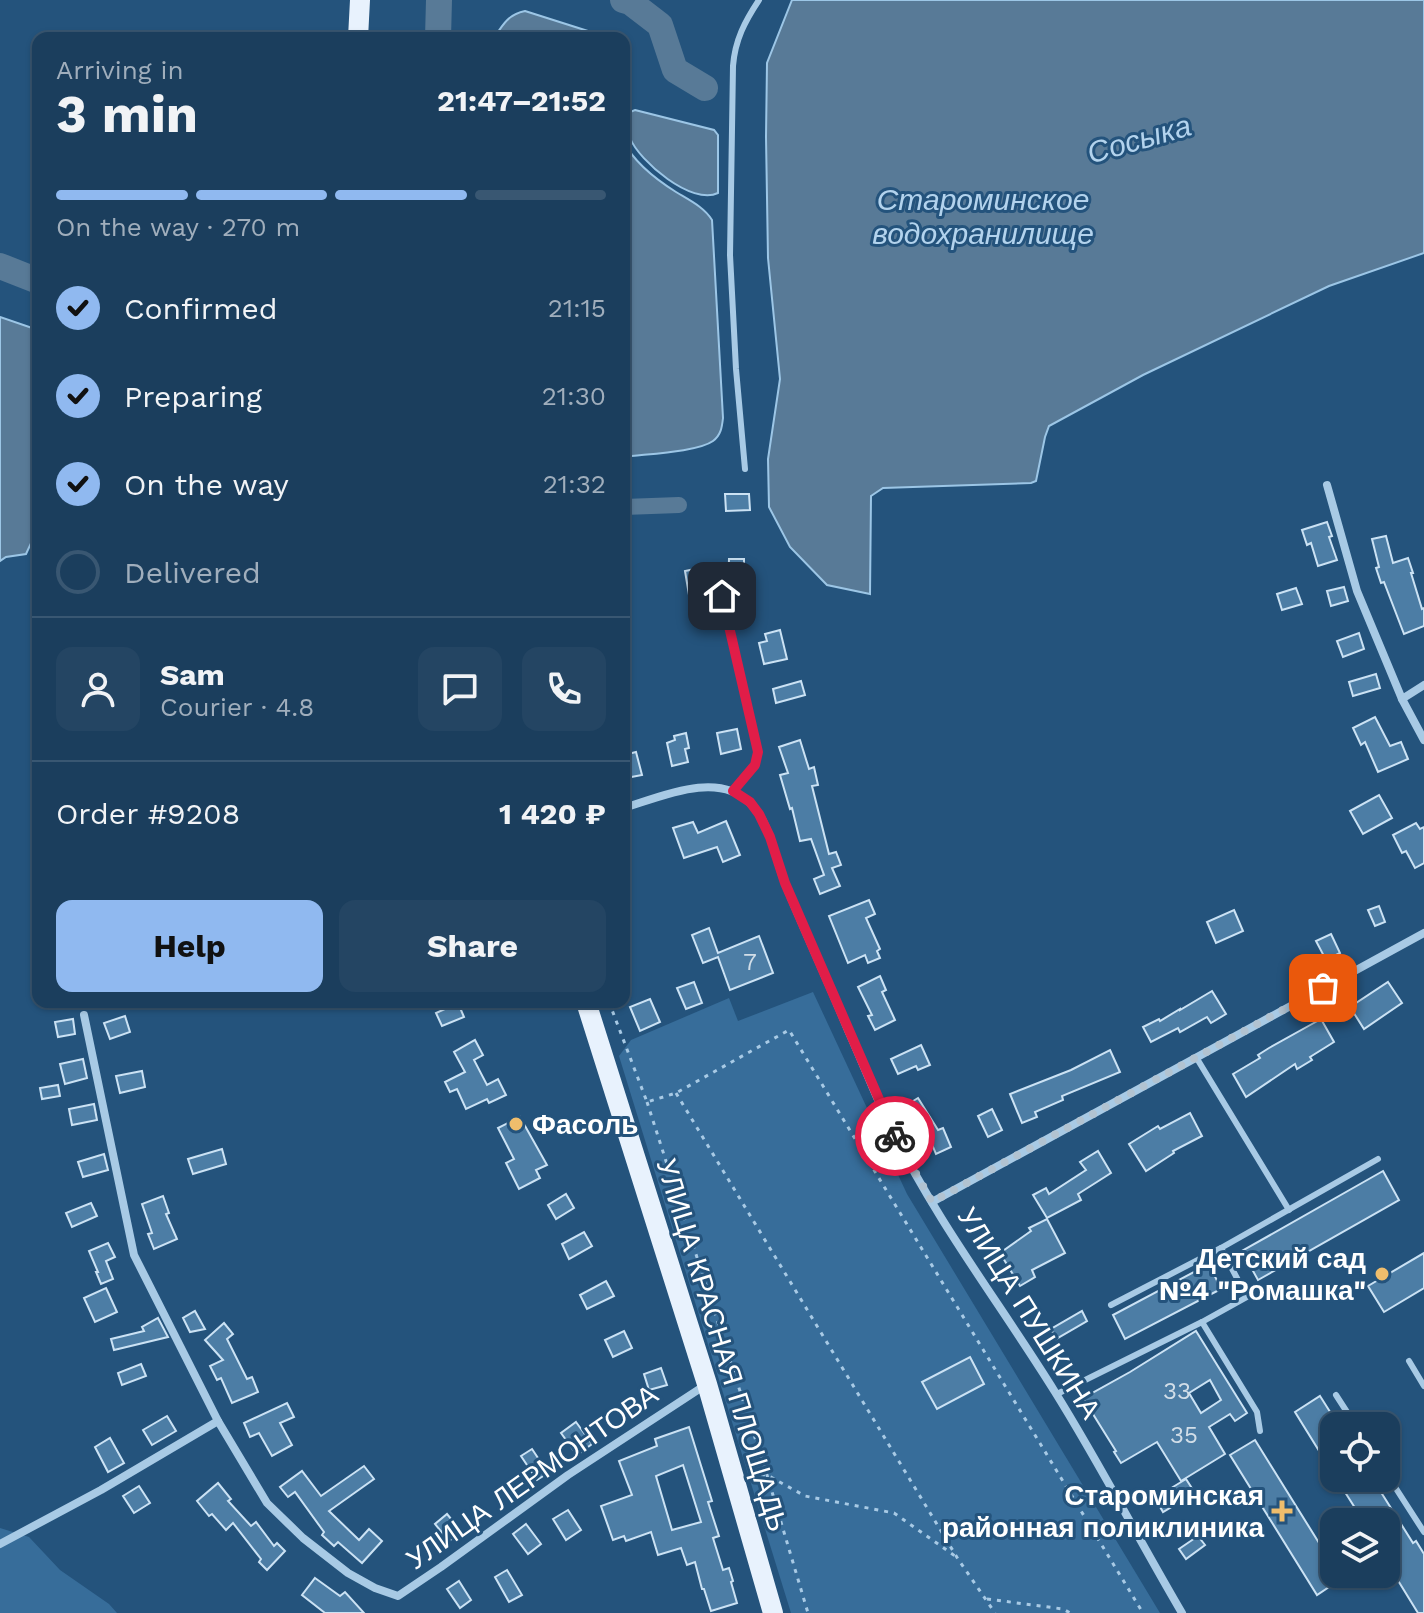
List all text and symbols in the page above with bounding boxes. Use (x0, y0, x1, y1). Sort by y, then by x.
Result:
text: Arriving in (56, 55, 184, 85)
text: 21:47–21:52 (437, 83, 606, 118)
text: 3 min (56, 84, 198, 145)
water label: Сосыка (1083, 108, 1195, 170)
water label: Староминское водохранилище (872, 182, 1094, 251)
text: On the way · 270 m (56, 212, 300, 242)
icon: check (56, 286, 100, 330)
text: Confirmed (124, 291, 278, 326)
text: 21:15 (548, 293, 606, 323)
icon: check (56, 374, 100, 418)
text: Preparing (124, 379, 262, 414)
text: 21:30 (542, 381, 606, 411)
icon: check (56, 462, 100, 506)
text: On the way (124, 467, 289, 502)
text: 21:32 (543, 469, 606, 499)
text: Delivered (124, 555, 261, 590)
pin (688, 562, 756, 630)
icon: home (700, 574, 744, 618)
button: person (56, 647, 140, 731)
button: chat (418, 647, 502, 731)
button: phone (522, 647, 606, 731)
text: Sam (160, 657, 225, 692)
text: Courier · 4.8 (160, 692, 314, 722)
text: Order #9208 (56, 796, 240, 831)
text: 1 420 ₽ (499, 796, 606, 831)
button: Help (56, 900, 323, 992)
button: Share (339, 900, 606, 992)
house number: 7 (743, 948, 757, 976)
pin (1289, 954, 1357, 1022)
icon: bag (1301, 966, 1345, 1010)
courier (855, 1096, 935, 1176)
place label: Фасоль (532, 1108, 638, 1141)
icon: bike (873, 1114, 917, 1158)
marker: Фасоль (507, 1115, 525, 1133)
street label: УЛИЦА КРАСНАЯ ПЛОЩАДЬ (650, 1155, 794, 1535)
street label: УЛИЦА ПУШКИНА (951, 1201, 1108, 1425)
place label: Детский сад №4 "Ромашка" (1159, 1242, 1366, 1307)
marker: Детский сад №4 "Ромашка" (1373, 1265, 1391, 1283)
house number: 33 (1163, 1377, 1191, 1405)
street label: УЛИЦА ЛЕРМОНТОВА (400, 1378, 664, 1576)
map controls (1320, 1412, 1400, 1588)
button: locate (1320, 1412, 1400, 1492)
house number: 35 (1170, 1421, 1198, 1449)
place label: Староминская районная поликлиника (942, 1479, 1264, 1544)
marker: Староминская районная поликлиника (1271, 1500, 1293, 1522)
button: layers (1320, 1508, 1400, 1588)

